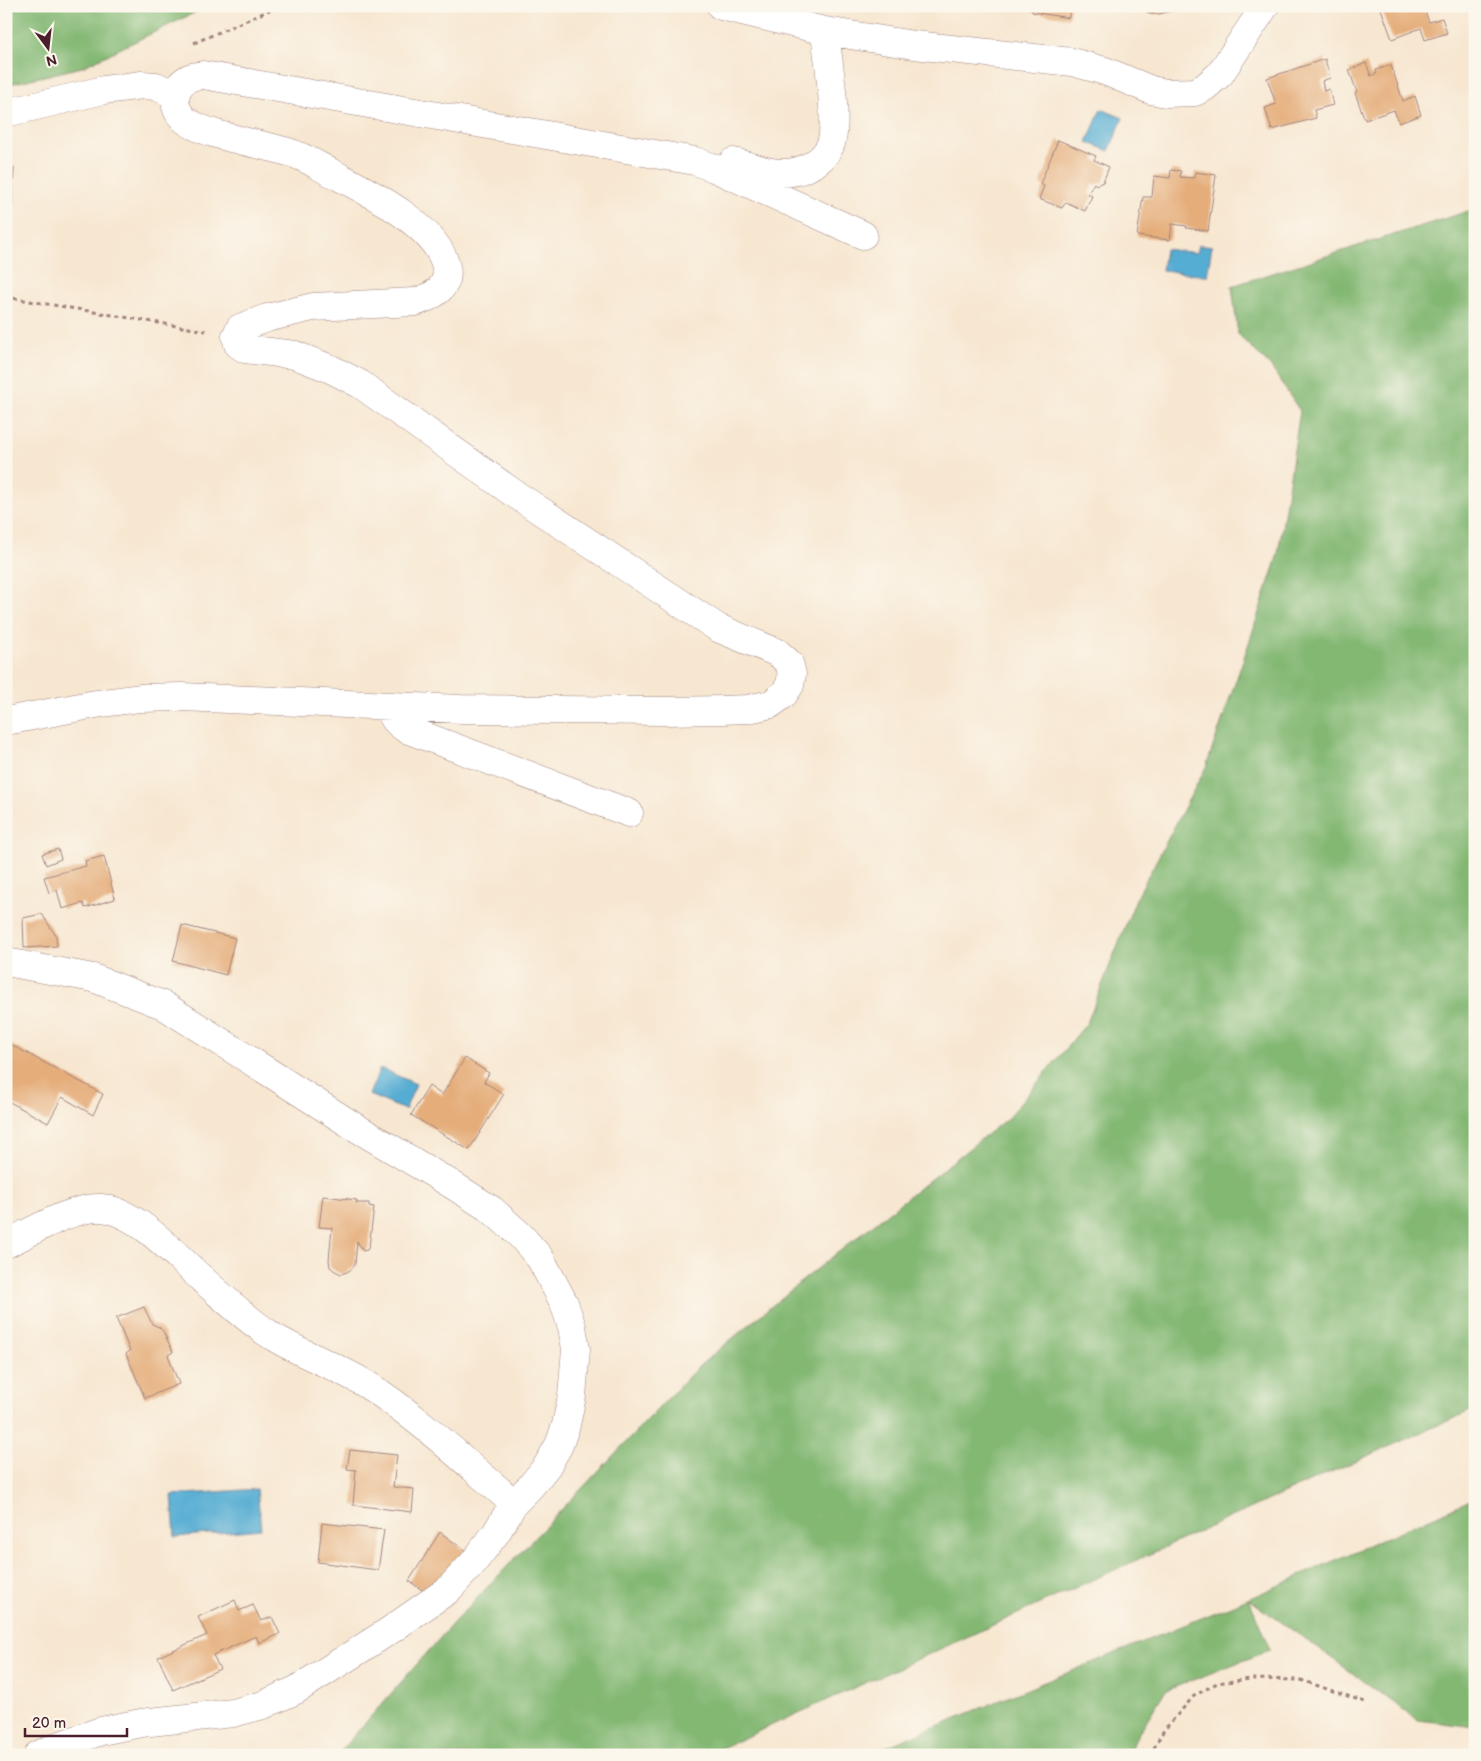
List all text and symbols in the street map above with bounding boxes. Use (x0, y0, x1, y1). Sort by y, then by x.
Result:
north arrow (22, 22, 72, 72)
text: N (44, 51, 59, 70)
scale bar (25, 1706, 128, 1738)
text: 20 m (32, 1714, 66, 1733)

